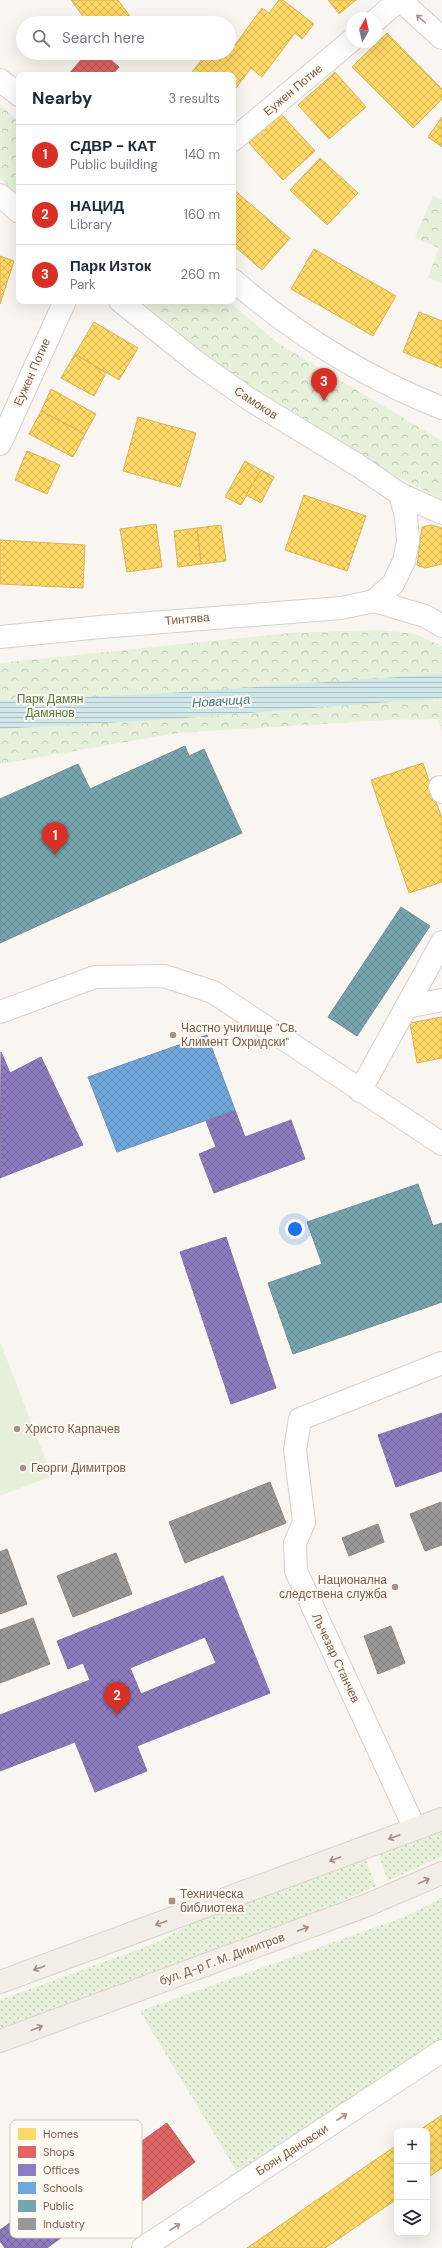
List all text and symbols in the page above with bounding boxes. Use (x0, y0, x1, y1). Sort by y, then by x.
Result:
north arrow (346, 12, 382, 48)
one-way arrow (416, 14, 426, 24)
search box (16, 16, 236, 60)
icon: search (30, 27, 52, 49)
text: Search here (62, 28, 145, 48)
street label: Еужен Потие (260, 60, 326, 119)
text: Nearby (32, 87, 92, 109)
text: 3 results (168, 90, 220, 107)
text: СДВР - КАТ (70, 136, 156, 156)
text: 1 (43, 146, 47, 163)
text: 140 m (184, 146, 220, 163)
text: Public building (70, 156, 158, 173)
text: НАЦИД (70, 196, 124, 216)
text: 2 (41, 206, 49, 223)
text: 160 m (184, 206, 220, 223)
text: Library (70, 216, 112, 233)
text: Парк Изток (70, 256, 151, 276)
text: 3 (41, 266, 49, 283)
text: 260 m (180, 266, 220, 283)
text: Park (70, 276, 96, 293)
street label: Еужен Потие (10, 335, 54, 408)
pin: 3 (311, 368, 337, 401)
street label: Самоков (231, 383, 281, 423)
street label: Тинтява (164, 609, 210, 629)
water label: Новачица (191, 690, 251, 712)
park label: Парк Дамян Дамянов (17, 691, 83, 721)
pin: 1 (42, 822, 68, 855)
place label: Частно училище "Св. Климент Охридски" (181, 1020, 297, 1050)
marker: Частно училище "Св. Климент Охридски" (168, 1030, 178, 1040)
your location (285, 1219, 305, 1239)
place label: Христо Карпачев (25, 1421, 120, 1437)
marker: Христо Карпачев (12, 1424, 22, 1434)
place label: Георги Димитров (31, 1460, 126, 1476)
marker: Георги Димитров (18, 1463, 28, 1473)
place label: Национална следствена служба (279, 1572, 387, 1602)
marker: Национална следствена служба (390, 1582, 400, 1592)
street label: Лъчезар Станчев (308, 1611, 364, 1705)
pin: 2 (104, 1682, 130, 1715)
one-way arrow (387, 1834, 400, 1841)
one-way arrow (330, 1855, 342, 1863)
one-way arrow (417, 1877, 429, 1884)
place label: Техническа библиотека (180, 1886, 245, 1916)
marker: Техническа библиотека (167, 1896, 177, 1906)
one-way arrow (154, 1920, 167, 1927)
one-way arrow (296, 1925, 308, 1933)
street label: бул. Д-р Г. М. Димитров (157, 1929, 287, 1989)
one-way arrow (33, 1964, 45, 1972)
one-way arrow (30, 2023, 42, 2031)
one-way arrow (336, 2113, 347, 2121)
legend (10, 2120, 142, 2238)
street label: Боян Дановски (253, 2121, 331, 2179)
text: Homes (43, 2127, 79, 2141)
map controls (394, 2128, 430, 2236)
button: + (394, 2128, 430, 2164)
text: Shops (43, 2145, 75, 2159)
text: Offices (43, 2163, 80, 2177)
button: − (394, 2164, 430, 2200)
text: Schools (43, 2181, 83, 2195)
text: Public (43, 2199, 74, 2213)
button: layers (394, 2200, 430, 2236)
text: Industry (43, 2217, 85, 2231)
one-way arrow (169, 2222, 181, 2230)

